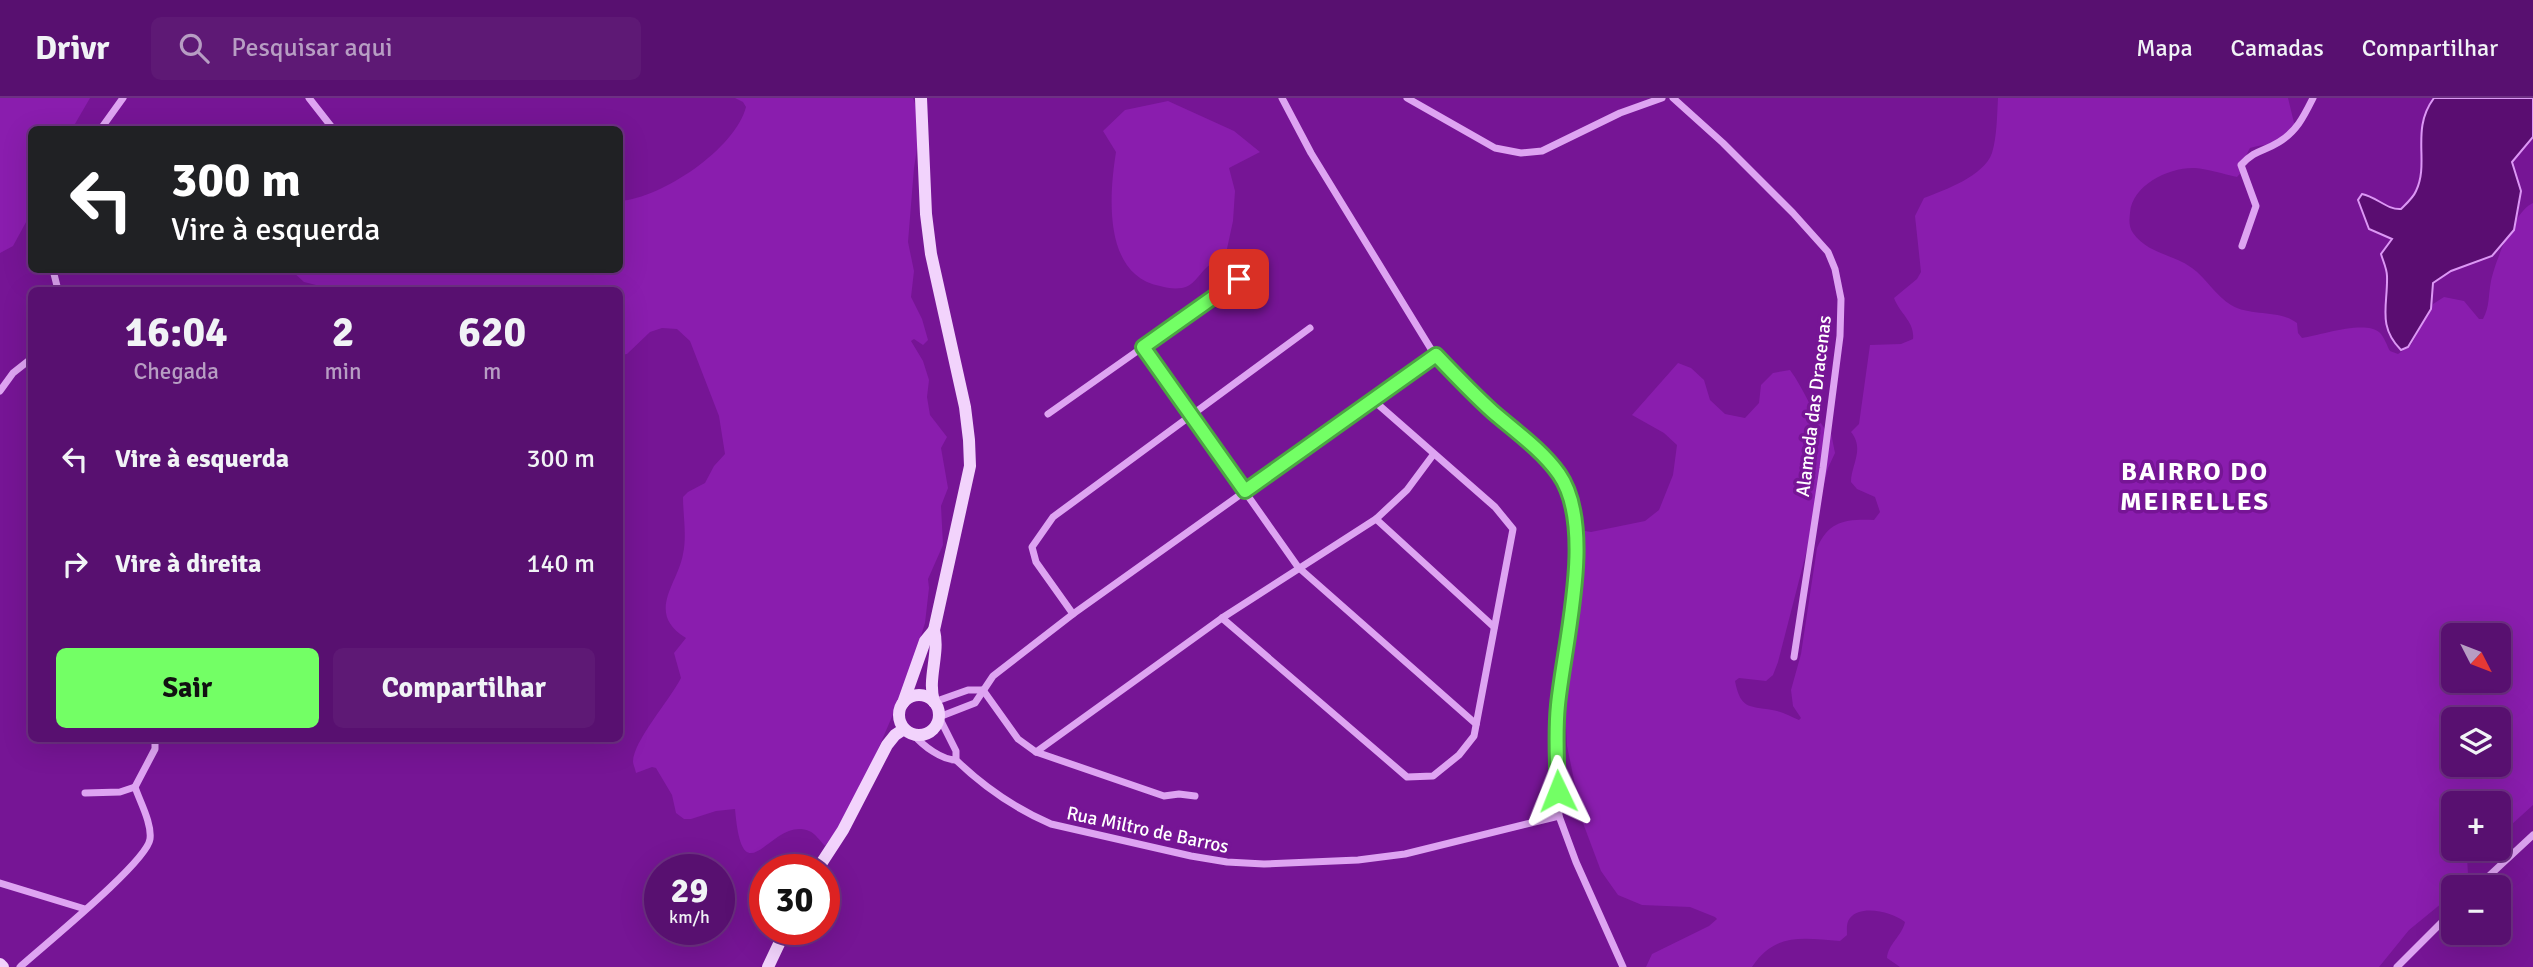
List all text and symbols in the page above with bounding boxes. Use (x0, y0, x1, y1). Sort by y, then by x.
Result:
search box (151, 17, 641, 80)
text: Drivr (35, 28, 109, 69)
icon: search (175, 29, 213, 67)
text: Pesquisar aqui (231, 32, 393, 64)
text: Mapa (2136, 33, 2193, 63)
text: Camadas (2231, 33, 2324, 63)
text: Compartilhar (2362, 33, 2498, 63)
text: 300 m (171, 150, 301, 210)
icon: left (56, 154, 147, 245)
text: Vire à esquerda (171, 210, 381, 249)
pin (1209, 249, 1269, 309)
icon: arrive (1220, 260, 1258, 298)
text: 16:04 (125, 307, 228, 358)
text: 2 (332, 307, 354, 358)
text: 620 (458, 307, 526, 358)
street label: Alameda das Dracenas (1791, 314, 1837, 498)
text: Chegada (133, 357, 219, 386)
text: min (324, 357, 362, 386)
text: m (483, 357, 501, 386)
icon: left (56, 440, 94, 478)
text: Vire à esquerda (115, 443, 289, 475)
text: 300 m (526, 443, 595, 475)
district label: BAIRRO DO MEIRELLES (2120, 456, 2270, 518)
icon: right (56, 545, 94, 583)
text: Vire à direita (115, 548, 261, 580)
text: 140 m (526, 548, 595, 580)
north arrow (2441, 623, 2511, 693)
map controls (2441, 623, 2511, 945)
button: Sair (56, 648, 319, 728)
button: Compartilhar (333, 648, 595, 728)
button: layers (2441, 707, 2511, 777)
position arrow (1521, 754, 1595, 828)
button: + (2441, 791, 2511, 861)
street label: Rua Miltro de Barros (1065, 801, 1231, 859)
speed limit sign: 30 (749, 854, 840, 945)
text: 29 (671, 869, 708, 912)
button: − (2441, 875, 2511, 945)
text: km/h (669, 906, 710, 928)

